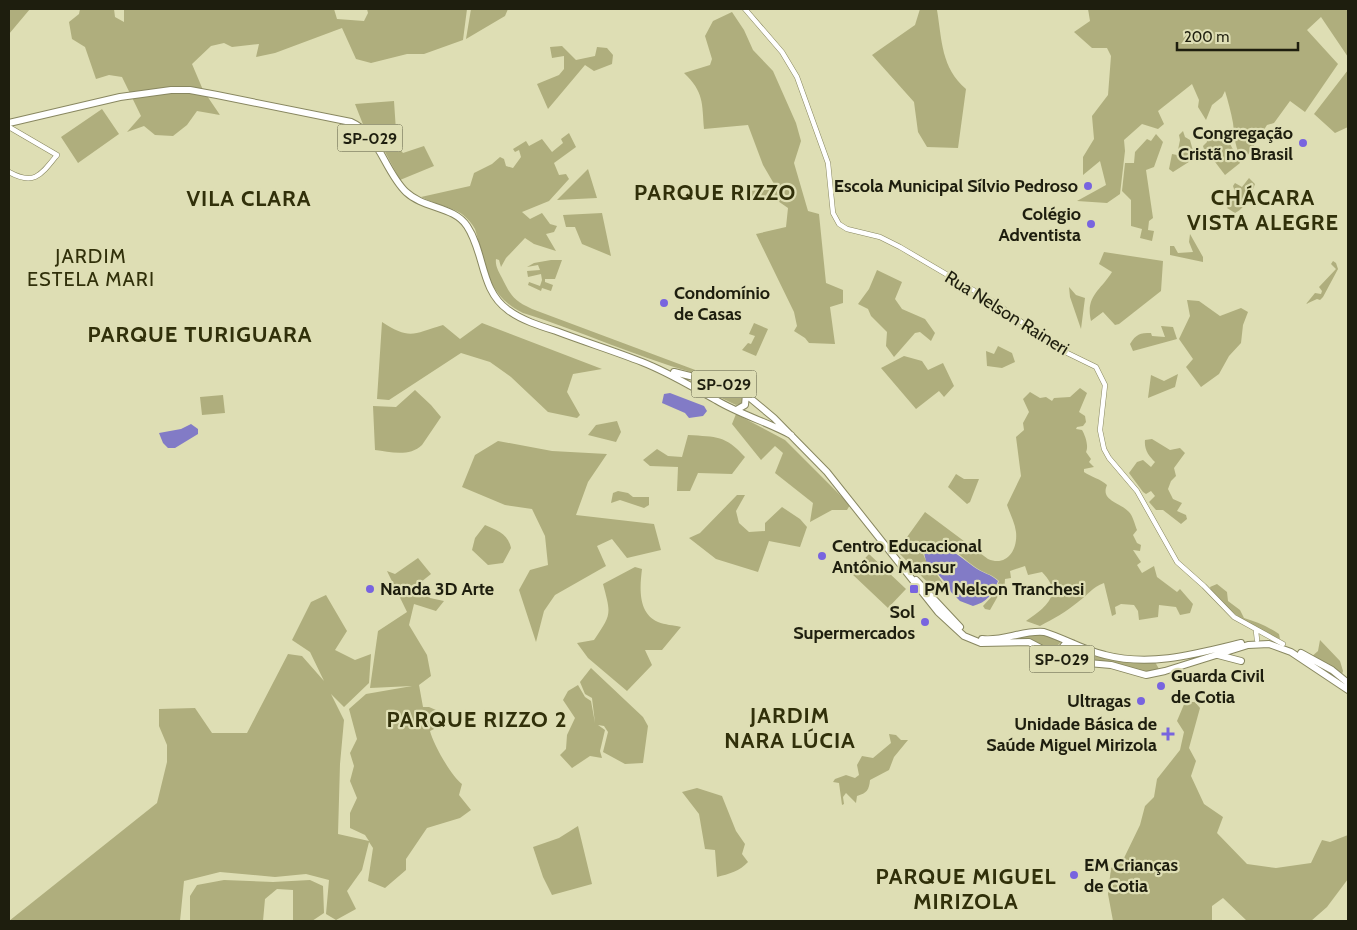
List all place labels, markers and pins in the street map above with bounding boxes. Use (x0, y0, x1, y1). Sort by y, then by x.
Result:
place label: Congregação Cristã no Brasil (1178, 122, 1293, 165)
marker: Congregação Cristã no Brasil (1297, 137, 1309, 149)
place label: Escola Municipal Sílvio Pedroso (834, 175, 1078, 197)
marker: Escola Municipal Sílvio Pedroso (1082, 180, 1094, 192)
place label: Colégio Adventista (999, 203, 1081, 246)
marker: Colégio Adventista (1085, 218, 1097, 230)
place label: Condomínio de Casas (674, 282, 770, 325)
marker: Condomínio de Casas (658, 297, 670, 309)
place label: Centro Educacional Antônio Mansur (832, 535, 982, 578)
marker: Centro Educacional Antônio Mansur (816, 550, 828, 562)
place label: Nanda 3D Arte (380, 578, 494, 600)
place label: PM Nelson Tranchesi (924, 578, 1084, 600)
marker: Nanda 3D Arte (364, 583, 376, 595)
marker: PM Nelson Tranchesi (908, 583, 920, 595)
place label: Sol Supermercados (793, 601, 915, 644)
marker: Sol Supermercados (919, 616, 931, 628)
place label: Guarda Civil de Cotia (1171, 665, 1265, 708)
marker: Guarda Civil de Cotia (1155, 680, 1167, 692)
place label: Ultragas (1067, 690, 1131, 712)
marker: Ultragas (1135, 695, 1147, 707)
place label: Unidade Básica de Saúde Miguel Mirizola (986, 713, 1157, 756)
marker: Unidade Básica de Saúde Miguel Mirizola (1161, 727, 1175, 741)
place label: EM Crianças de Cotia (1084, 854, 1179, 897)
marker: EM Crianças de Cotia (1068, 869, 1080, 881)

